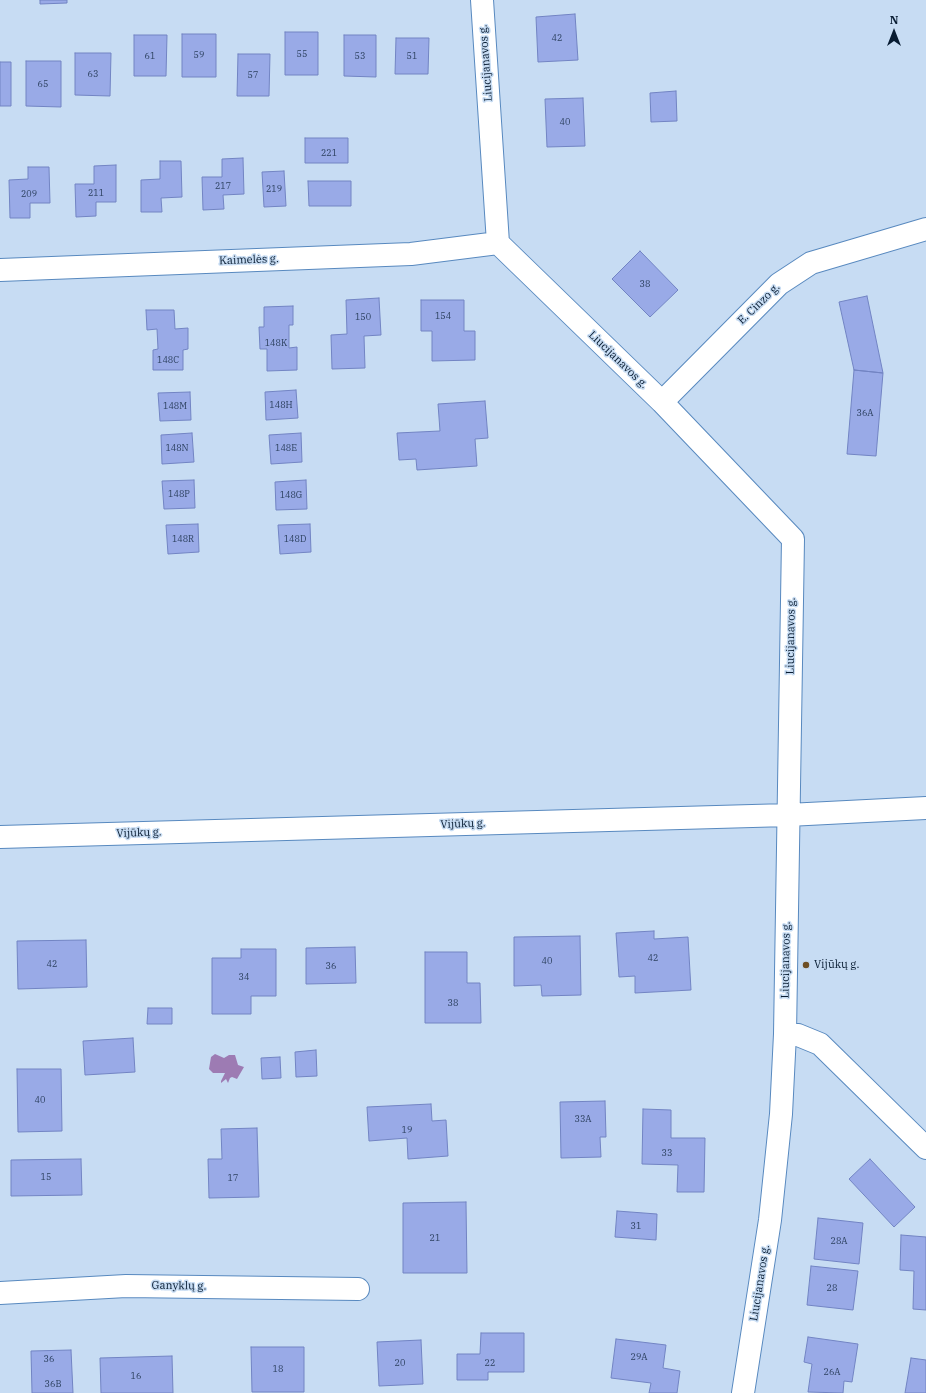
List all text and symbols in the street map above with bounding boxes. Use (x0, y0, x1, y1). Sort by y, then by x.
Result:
north arrow (874, 12, 914, 52)
text: N (890, 13, 898, 27)
street label: Liucijanavos g. (477, 24, 495, 102)
house number: 42 (552, 33, 562, 43)
house number: 55 (297, 49, 307, 59)
house number: 59 (194, 50, 204, 60)
house number: 61 (145, 51, 155, 61)
house number: 53 (355, 51, 365, 61)
house number: 51 (407, 51, 417, 61)
house number: 63 (88, 69, 98, 79)
house number: 57 (248, 70, 258, 80)
house number: 65 (38, 79, 48, 89)
house number: 40 (560, 117, 570, 127)
house number: 221 (321, 148, 337, 158)
house number: 217 (215, 181, 231, 191)
house number: 219 (266, 184, 282, 194)
house number: 211 (88, 188, 104, 198)
house number: 209 (21, 189, 37, 199)
street label: Kaimelės g. (219, 252, 279, 268)
house number: 38 (640, 279, 650, 289)
street label: E. Cinzo g. (735, 281, 783, 327)
house number: 154 (435, 311, 451, 321)
house number: 150 (355, 312, 371, 322)
street label: Liucijanavos g. (586, 328, 650, 392)
house number: 148K (265, 338, 287, 348)
house number: 148C (157, 355, 179, 365)
house number: 148H (269, 400, 293, 410)
house number: 148M (163, 401, 187, 411)
house number: 36A (857, 408, 873, 418)
house number: 148N (165, 443, 189, 453)
house number: 148E (275, 443, 297, 453)
house number: 148P (168, 489, 190, 499)
house number: 148G (280, 490, 302, 500)
house number: 148R (172, 534, 194, 544)
house number: 148D (284, 534, 306, 544)
street label: Liucijanavos g. (784, 597, 798, 675)
street label: Vijūkų g. (440, 817, 486, 831)
street label: Vijūkų g. (116, 826, 162, 840)
street label: Liucijanavos g. (779, 921, 793, 999)
house number: 42 (648, 953, 658, 963)
house number: 40 (542, 956, 552, 966)
place label: Vijūkų g. (814, 958, 859, 972)
house number: 42 (47, 959, 57, 969)
marker: Vijūkų g. (801, 960, 811, 970)
house number: 36 (326, 961, 336, 971)
house number: 34 (239, 972, 249, 982)
house number: 38 (448, 998, 458, 1008)
house number: 40 (35, 1095, 45, 1105)
house number: 33A (575, 1114, 591, 1124)
house number: 19 (402, 1125, 412, 1135)
house number: 33 (662, 1148, 672, 1158)
house number: 15 (41, 1172, 51, 1182)
house number: 17 (228, 1173, 238, 1183)
house number: 31 (631, 1221, 641, 1231)
house number: 21 (430, 1233, 440, 1243)
house number: 28A (831, 1236, 847, 1246)
street label: Liucijanavos g. (747, 1244, 773, 1322)
street label: Ganyklų g. (151, 1279, 207, 1293)
house number: 28 (827, 1283, 837, 1293)
house number: 29A (631, 1352, 647, 1362)
house number: 36 (44, 1354, 54, 1364)
house number: 20 (395, 1358, 405, 1368)
house number: 22 (485, 1358, 495, 1368)
house number: 18 (273, 1364, 283, 1374)
house number: 26A (824, 1367, 840, 1377)
house number: 16 (131, 1371, 141, 1381)
house number: 36B (45, 1379, 61, 1389)

